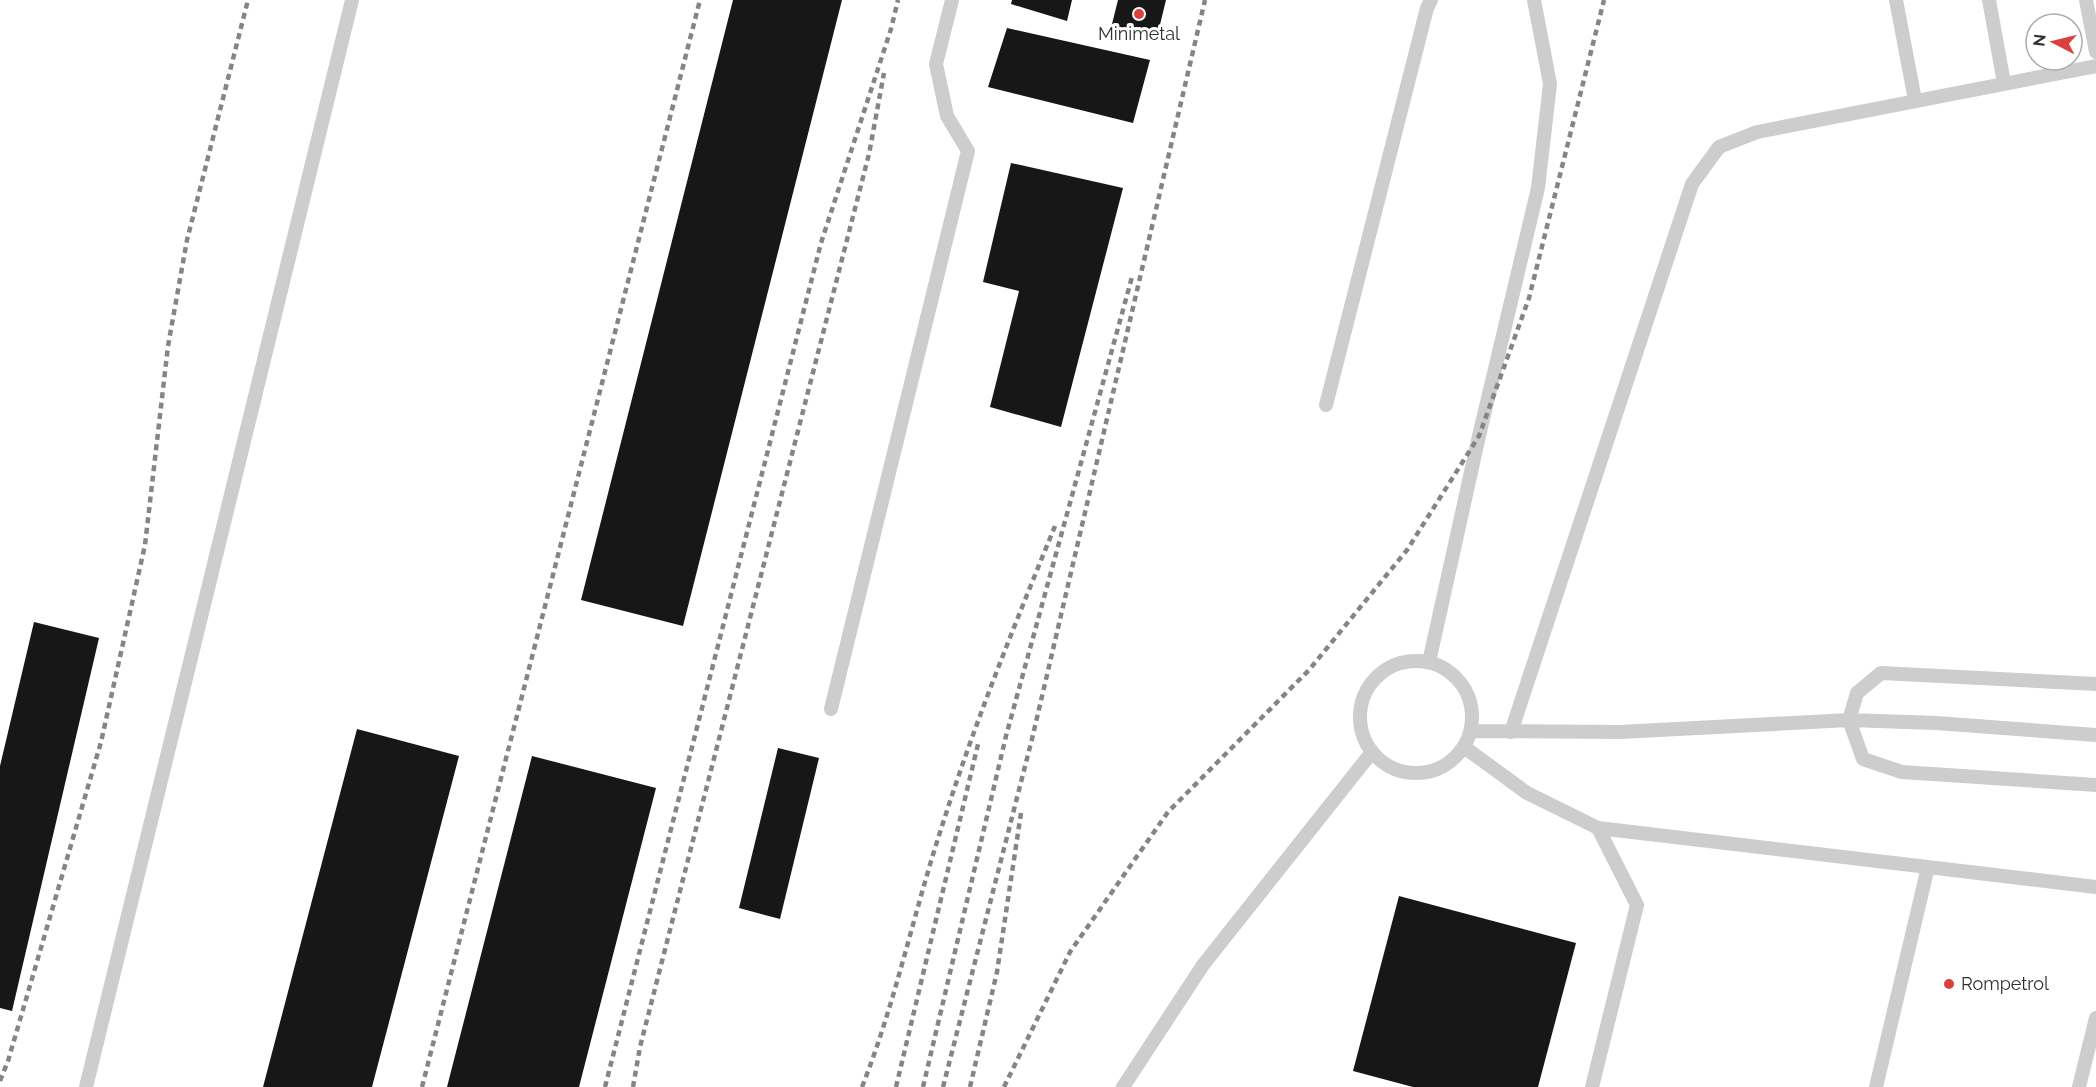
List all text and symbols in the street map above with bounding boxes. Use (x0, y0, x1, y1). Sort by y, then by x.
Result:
marker: Minimetal (1132, 7, 1146, 21)
north arrow (2024, 12, 2084, 72)
place label: Minimetal (1098, 23, 1180, 44)
text: N (2029, 33, 2050, 47)
place label: Rompetrol (1961, 973, 2049, 994)
marker: Rompetrol (1942, 977, 1956, 991)

